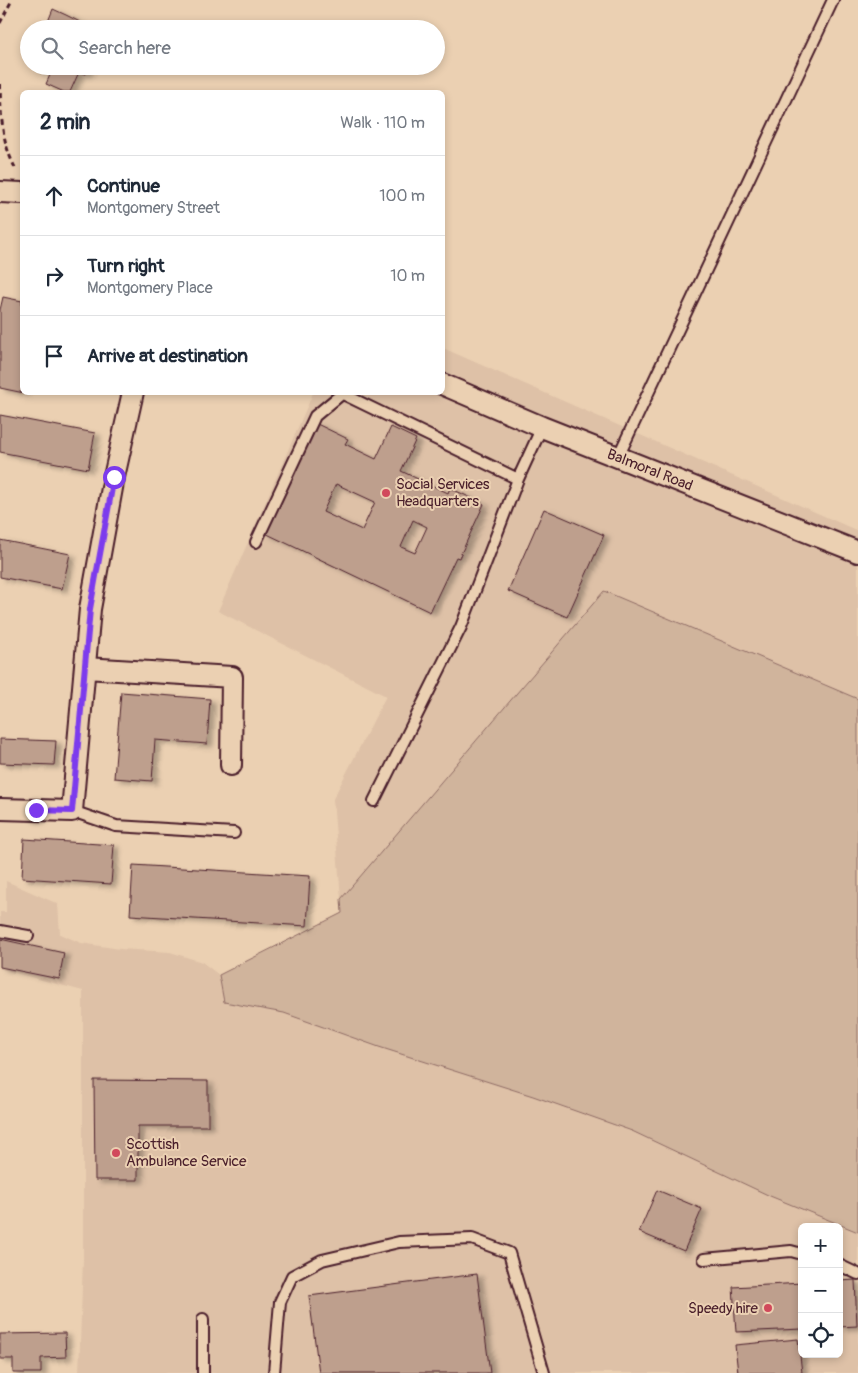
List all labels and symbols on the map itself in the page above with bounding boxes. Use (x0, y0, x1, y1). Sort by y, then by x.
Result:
street label: Balmoral Road (604, 445, 696, 496)
route start (103, 466, 126, 489)
place label: Social Services Headquarters (396, 475, 490, 511)
marker: Social Services Headquarters (380, 487, 392, 499)
route end (25, 799, 48, 822)
place label: Scottish Ambulance Service (126, 1135, 247, 1171)
marker: Scottish Ambulance Service (110, 1147, 122, 1159)
place label: Speedy hire (688, 1299, 759, 1318)
marker: Speedy hire (762, 1302, 774, 1314)

